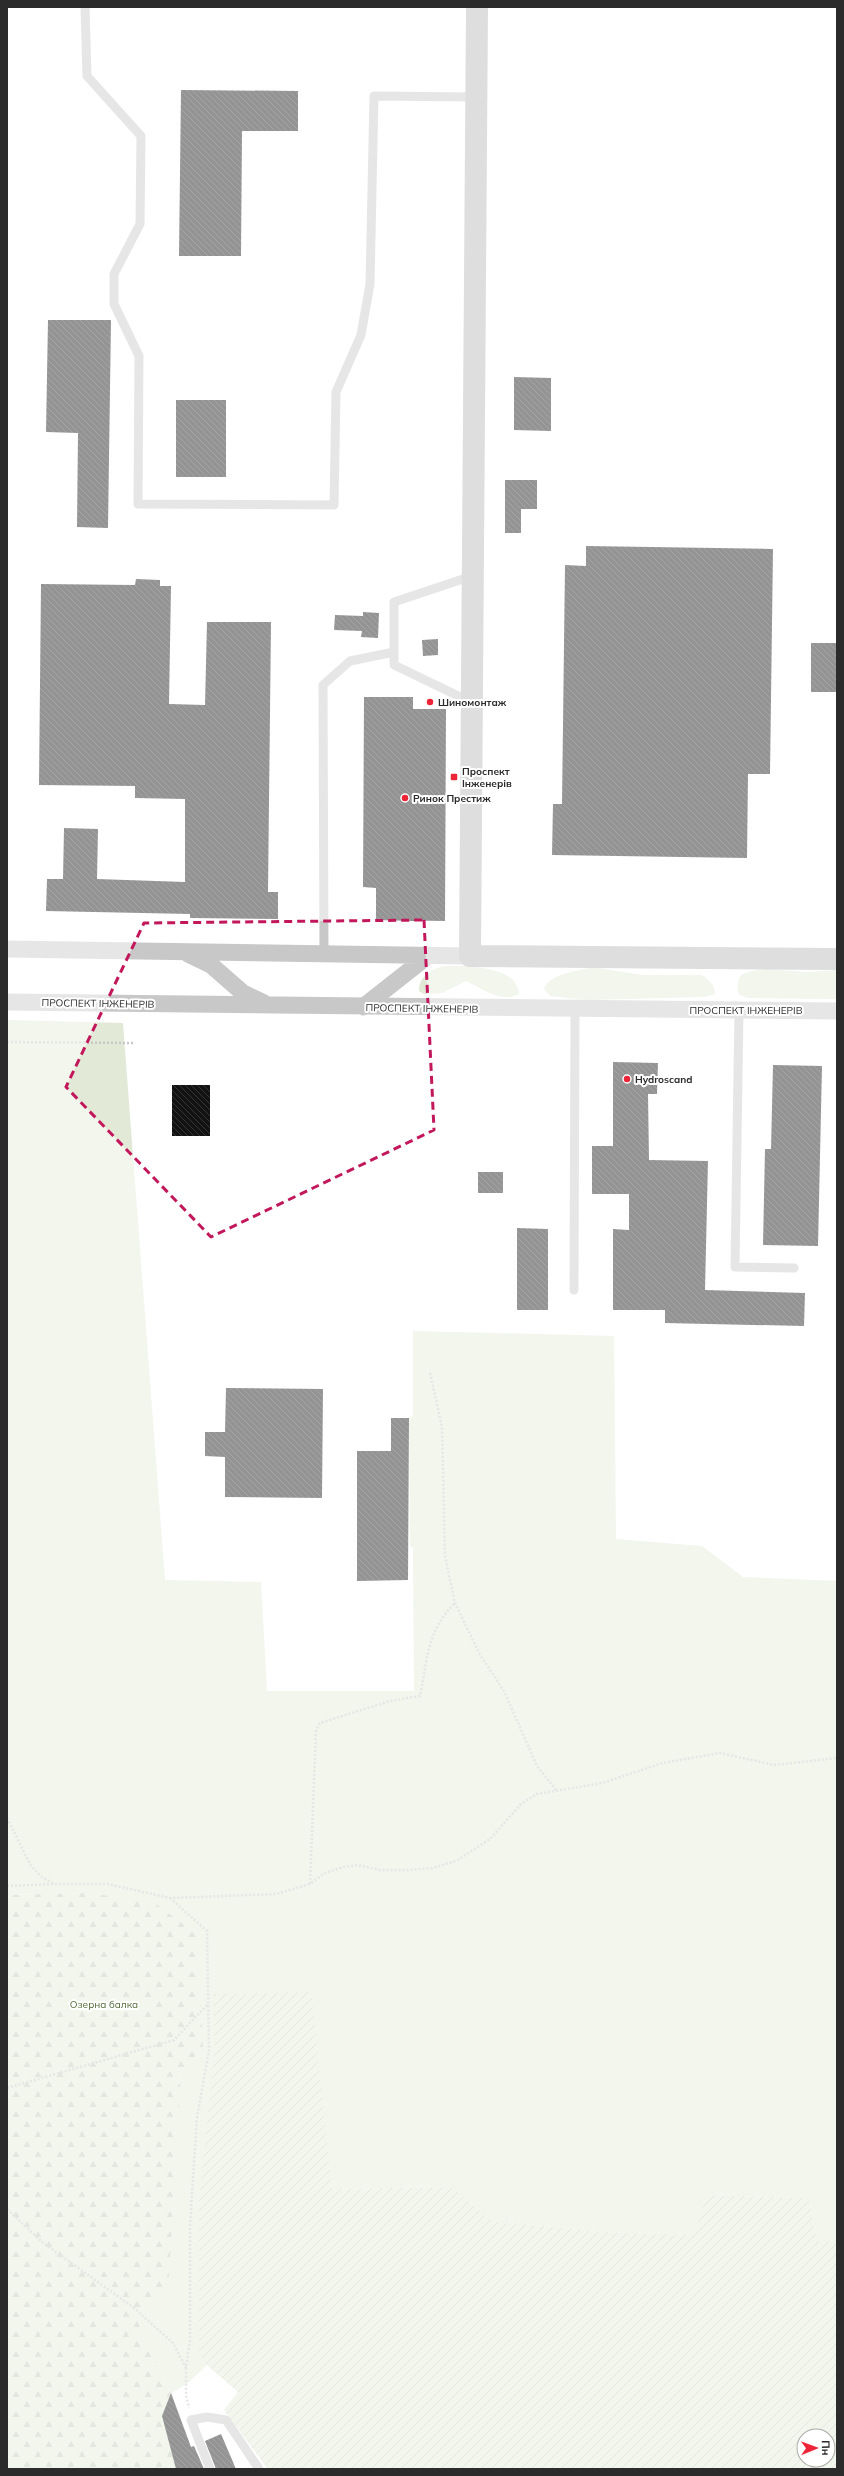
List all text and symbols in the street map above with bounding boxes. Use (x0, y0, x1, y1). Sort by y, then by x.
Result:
place label: Шиномонтаж (438, 696, 507, 709)
marker: Шиномонтаж (425, 697, 435, 707)
place label: Проспект Інженерів (462, 765, 512, 790)
marker: Проспект Інженерів (449, 772, 459, 782)
place label: Ринок Престиж (413, 792, 491, 805)
marker: Ринок Престиж (400, 793, 410, 803)
street label: ПРОСПЕКТ ІНЖЕНЕРІВ (41, 996, 155, 1011)
street label: ПРОСПЕКТ ІНЖЕНЕРІВ (365, 1001, 479, 1016)
street label: ПРОСПЕКТ ІНЖЕНЕРІВ (690, 1004, 803, 1017)
place label: Hydroscand (635, 1073, 693, 1086)
marker: Hydroscand (622, 1074, 632, 1084)
park label: Озерна балка (70, 1998, 138, 2011)
north arrow (796, 2428, 836, 2468)
text: Пн (819, 2440, 833, 2456)

